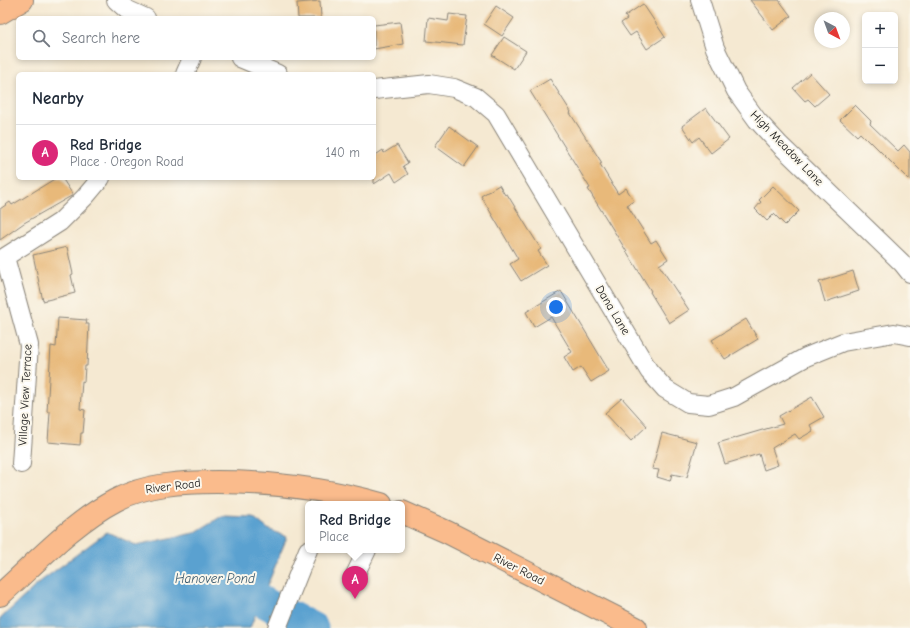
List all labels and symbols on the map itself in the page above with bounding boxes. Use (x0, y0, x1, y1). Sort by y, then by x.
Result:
north arrow (814, 12, 850, 48)
street label: High Meadow Lane (748, 108, 826, 188)
street label: Dana Lane (593, 283, 633, 337)
your location (546, 297, 566, 317)
street label: Village View Terrace (15, 344, 35, 446)
street label: River Road (145, 476, 201, 496)
street label: River Road (491, 550, 547, 588)
pin: A (342, 566, 368, 599)
water label: Hanover Pond (175, 571, 256, 586)

